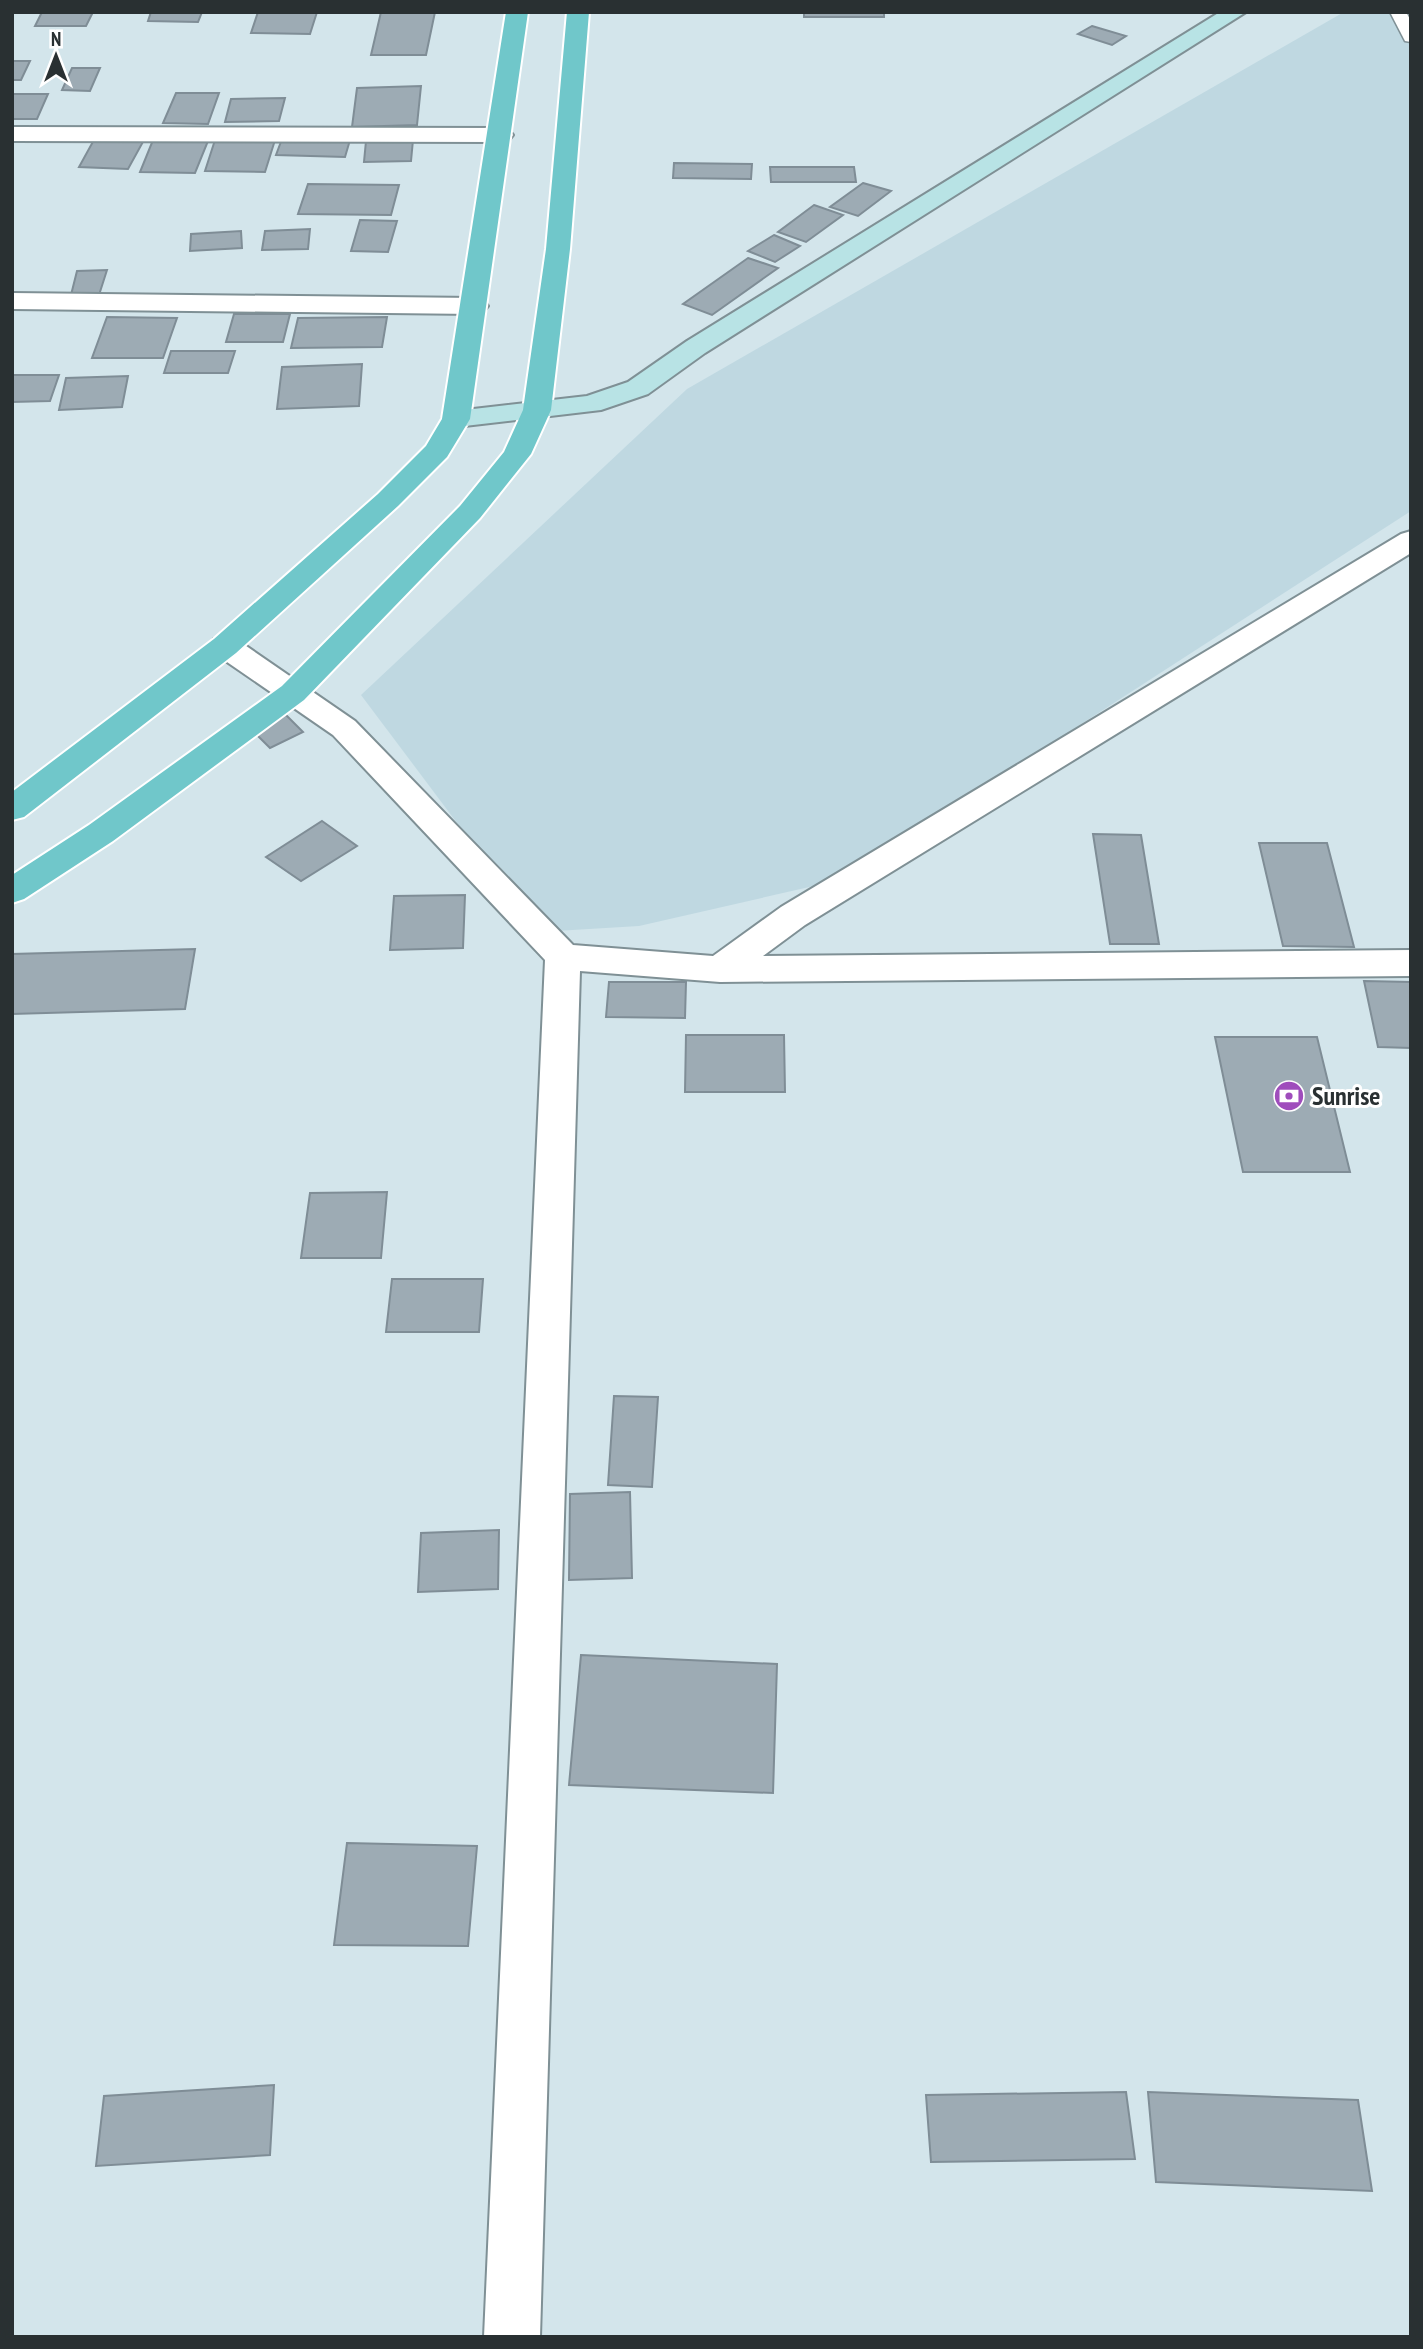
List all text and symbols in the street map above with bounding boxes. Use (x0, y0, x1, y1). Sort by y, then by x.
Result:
north arrow (21, 21, 91, 91)
text: N (51, 27, 61, 51)
bank icon: Sunrise (1272, 1079, 1306, 1113)
place label: Sunrise (1312, 1079, 1380, 1112)

